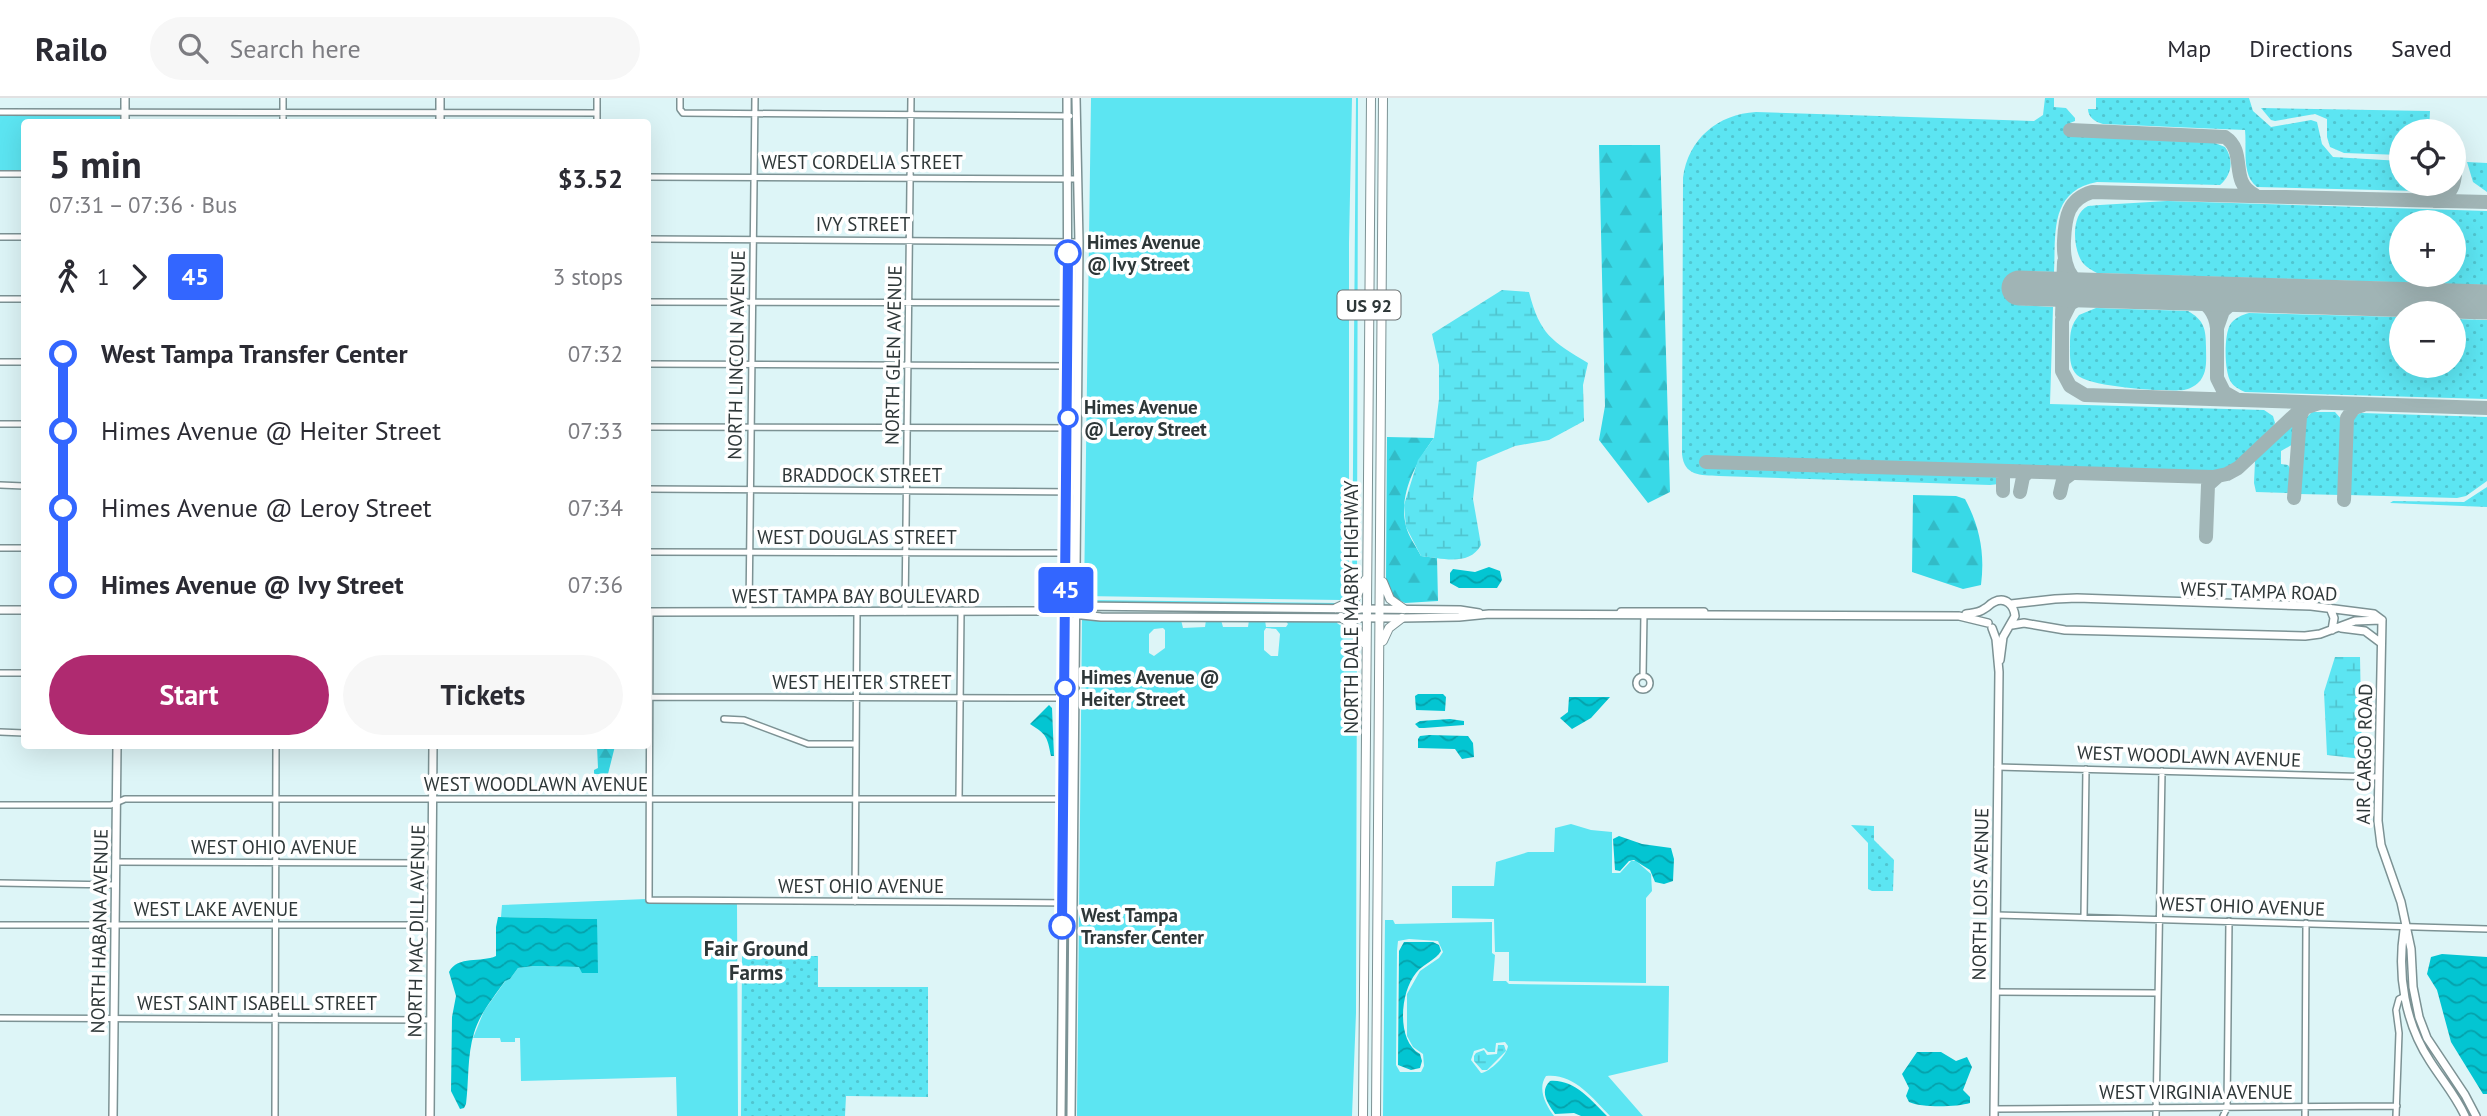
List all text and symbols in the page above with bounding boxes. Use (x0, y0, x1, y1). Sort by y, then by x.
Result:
search box (150, 17, 640, 80)
text: Railo (35, 27, 108, 70)
icon: search (174, 29, 212, 67)
text: Search here (230, 32, 361, 65)
text: Map (2167, 33, 2211, 64)
text: Directions (2249, 33, 2353, 64)
text: Saved (2391, 33, 2452, 64)
map controls (2389, 119, 2466, 378)
button: locate (2389, 119, 2466, 196)
text: 5 min (49, 139, 142, 188)
street label: WEST CORDELIA STREET (761, 150, 963, 174)
text: $3.52 (558, 162, 623, 195)
text: 07:31 – 07:36 · Bus (49, 190, 237, 219)
button: + (2389, 210, 2466, 287)
street label: IVY STREET (816, 212, 911, 236)
place label: Himes Avenue @ Ivy Street (1087, 230, 1201, 276)
marker: Himes Avenue @ Ivy Street (1055, 240, 1081, 266)
street label: NORTH LINCOLN AVENUE (722, 250, 750, 460)
icon: walk (49, 258, 87, 296)
icon: forward (120, 258, 158, 296)
text: 45 (182, 261, 209, 292)
text: 1 (97, 262, 110, 291)
text: 3 stops (553, 262, 623, 291)
street label: NORTH GLEN AVENUE (879, 265, 907, 445)
road number: US 92 (1338, 290, 1400, 320)
button: − (2389, 301, 2466, 378)
text: West Tampa Transfer Center (101, 337, 408, 370)
text: 07:32 (568, 339, 623, 368)
place label: Himes Avenue @ Leroy Street (1084, 395, 1207, 441)
marker: Himes Avenue @ Leroy Street (1058, 408, 1078, 428)
text: Himes Avenue @ Heiter Street (101, 414, 441, 447)
text: 07:33 (568, 416, 623, 445)
street label: BRADDOCK STREET (782, 463, 943, 487)
street label: NORTH DALE MABRY HIGHWAY (1339, 480, 1363, 734)
text: Himes Avenue @ Leroy Street (101, 491, 432, 524)
text: 07:34 (568, 493, 623, 522)
street label: WEST DOUGLAS STREET (757, 525, 957, 549)
line badge: 45 (1034, 567, 1098, 613)
text: Himes Avenue @ Ivy Street (101, 568, 404, 601)
text: 07:36 (568, 570, 623, 599)
text: 45 (1052, 574, 1080, 605)
street label: WEST TAMPA ROAD (2180, 576, 2338, 606)
street label: WEST TAMPA BAY BOULEVARD (732, 584, 980, 608)
button: Start (49, 655, 329, 735)
button: Tickets (343, 655, 623, 735)
place label: Himes Avenue @ Heiter Street (1081, 665, 1220, 711)
street label: WEST HEITER STREET (772, 670, 952, 694)
marker: Himes Avenue @ Heiter Street (1055, 678, 1075, 698)
street label: AIR CARGO ROAD (2351, 683, 2377, 825)
street label: WEST WOODLAWN AVENUE (2076, 740, 2302, 772)
street label: WEST WOODLAWN AVENUE (424, 772, 648, 796)
street label: NORTH LOIS AVENUE (1966, 808, 1994, 980)
street label: NORTH MAC DILL AVENUE (402, 824, 430, 1038)
street label: NORTH HABANA AVENUE (85, 829, 113, 1033)
street label: WEST OHIO AVENUE (191, 835, 357, 859)
street label: WEST OHIO AVENUE (778, 874, 944, 898)
street label: WEST OHIO AVENUE (2159, 891, 2325, 921)
street label: WEST LAKE AVENUE (134, 897, 298, 921)
place label: West Tampa Transfer Center (1081, 903, 1204, 949)
marker: West Tampa Transfer Center (1049, 913, 1075, 939)
district label: Fair Ground Farms (704, 935, 808, 986)
street label: WEST SAINT ISABELL STREET (137, 991, 377, 1015)
street label: WEST VIRGINIA AVENUE (2099, 1080, 2293, 1104)

